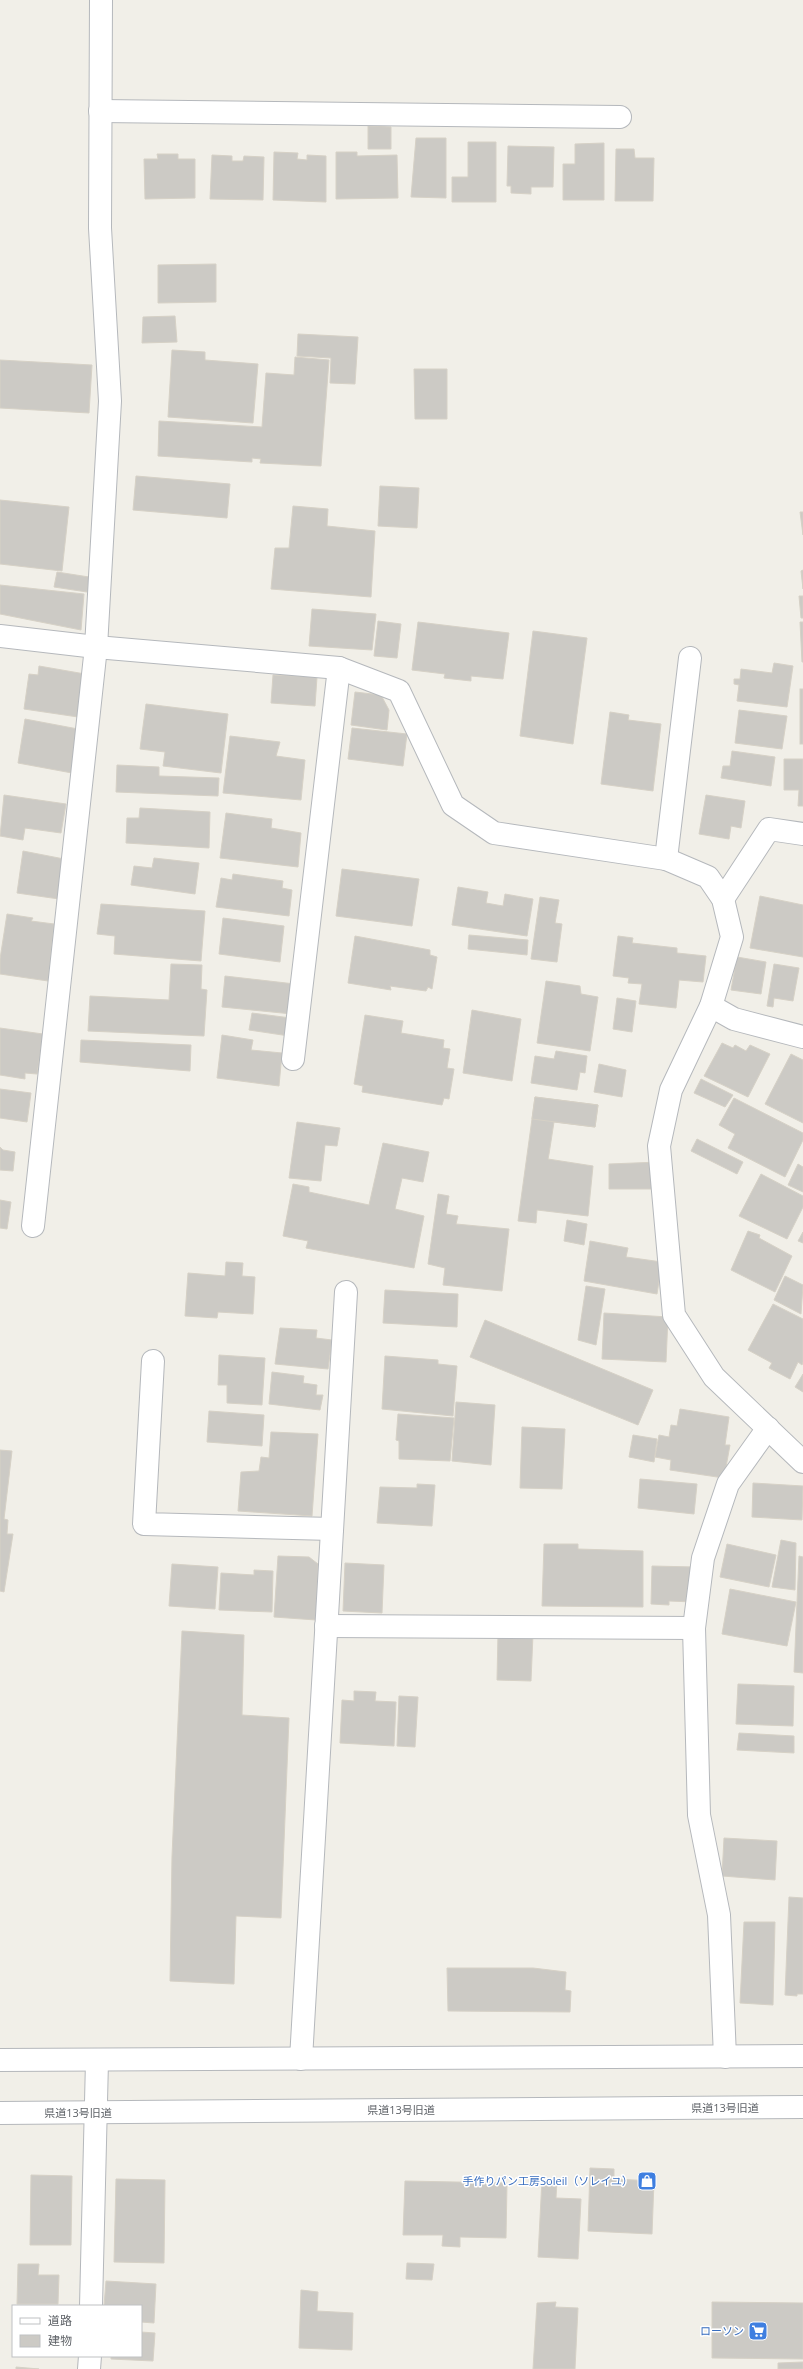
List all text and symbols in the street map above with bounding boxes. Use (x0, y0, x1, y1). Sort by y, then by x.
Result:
street label: 県道13号旧道 (691, 2100, 759, 2115)
street label: 県道13号旧道 (367, 2102, 435, 2117)
street label: 県道13号旧道 (44, 2105, 112, 2120)
shop icon: 手作りパン工房Soleil（ソレイユ） (636, 2170, 658, 2192)
place label: 手作りパン工房Soleil（ソレイユ） (463, 2173, 633, 2188)
legend (12, 2305, 142, 2357)
text: 道路 (48, 2312, 72, 2329)
supermarket icon: ローソン (747, 2320, 769, 2342)
place label: ローソン (700, 2323, 744, 2338)
text: 建物 (48, 2332, 72, 2349)

